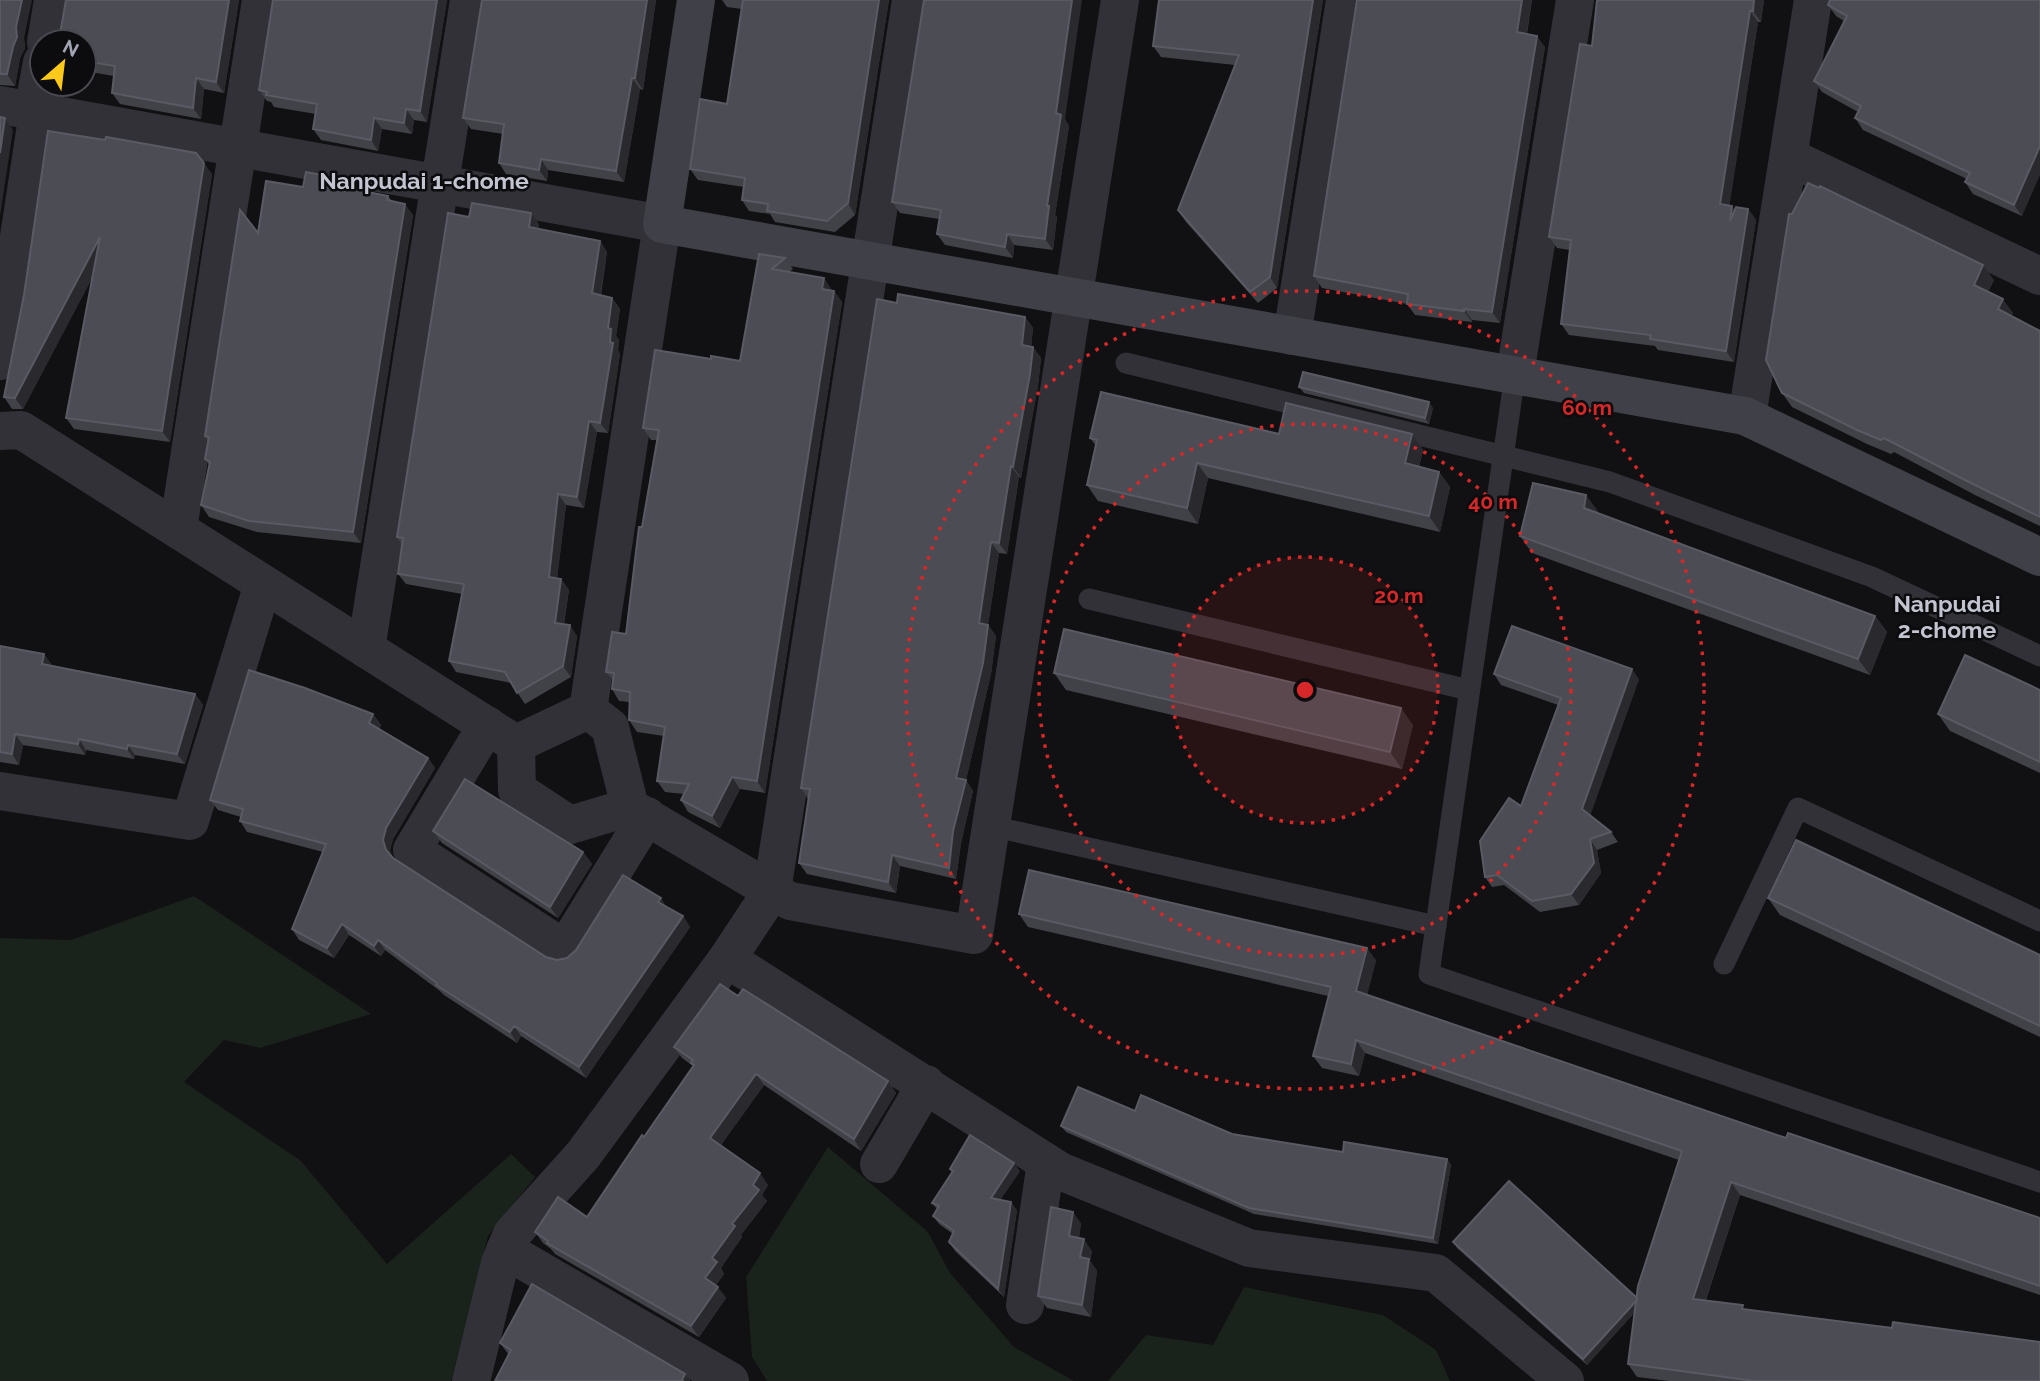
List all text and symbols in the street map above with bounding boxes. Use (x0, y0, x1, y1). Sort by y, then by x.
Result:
north arrow (28, 28, 98, 98)
text: N (59, 35, 83, 61)
district label: Nanpudai 1-chome (319, 167, 529, 194)
text: 60 m (1562, 395, 1612, 420)
text: 40 m (1468, 489, 1518, 514)
text: 20 m (1374, 583, 1424, 608)
district label: Nanpudai 2-chome (1893, 590, 2001, 643)
centre of rings (1293, 678, 1317, 702)

